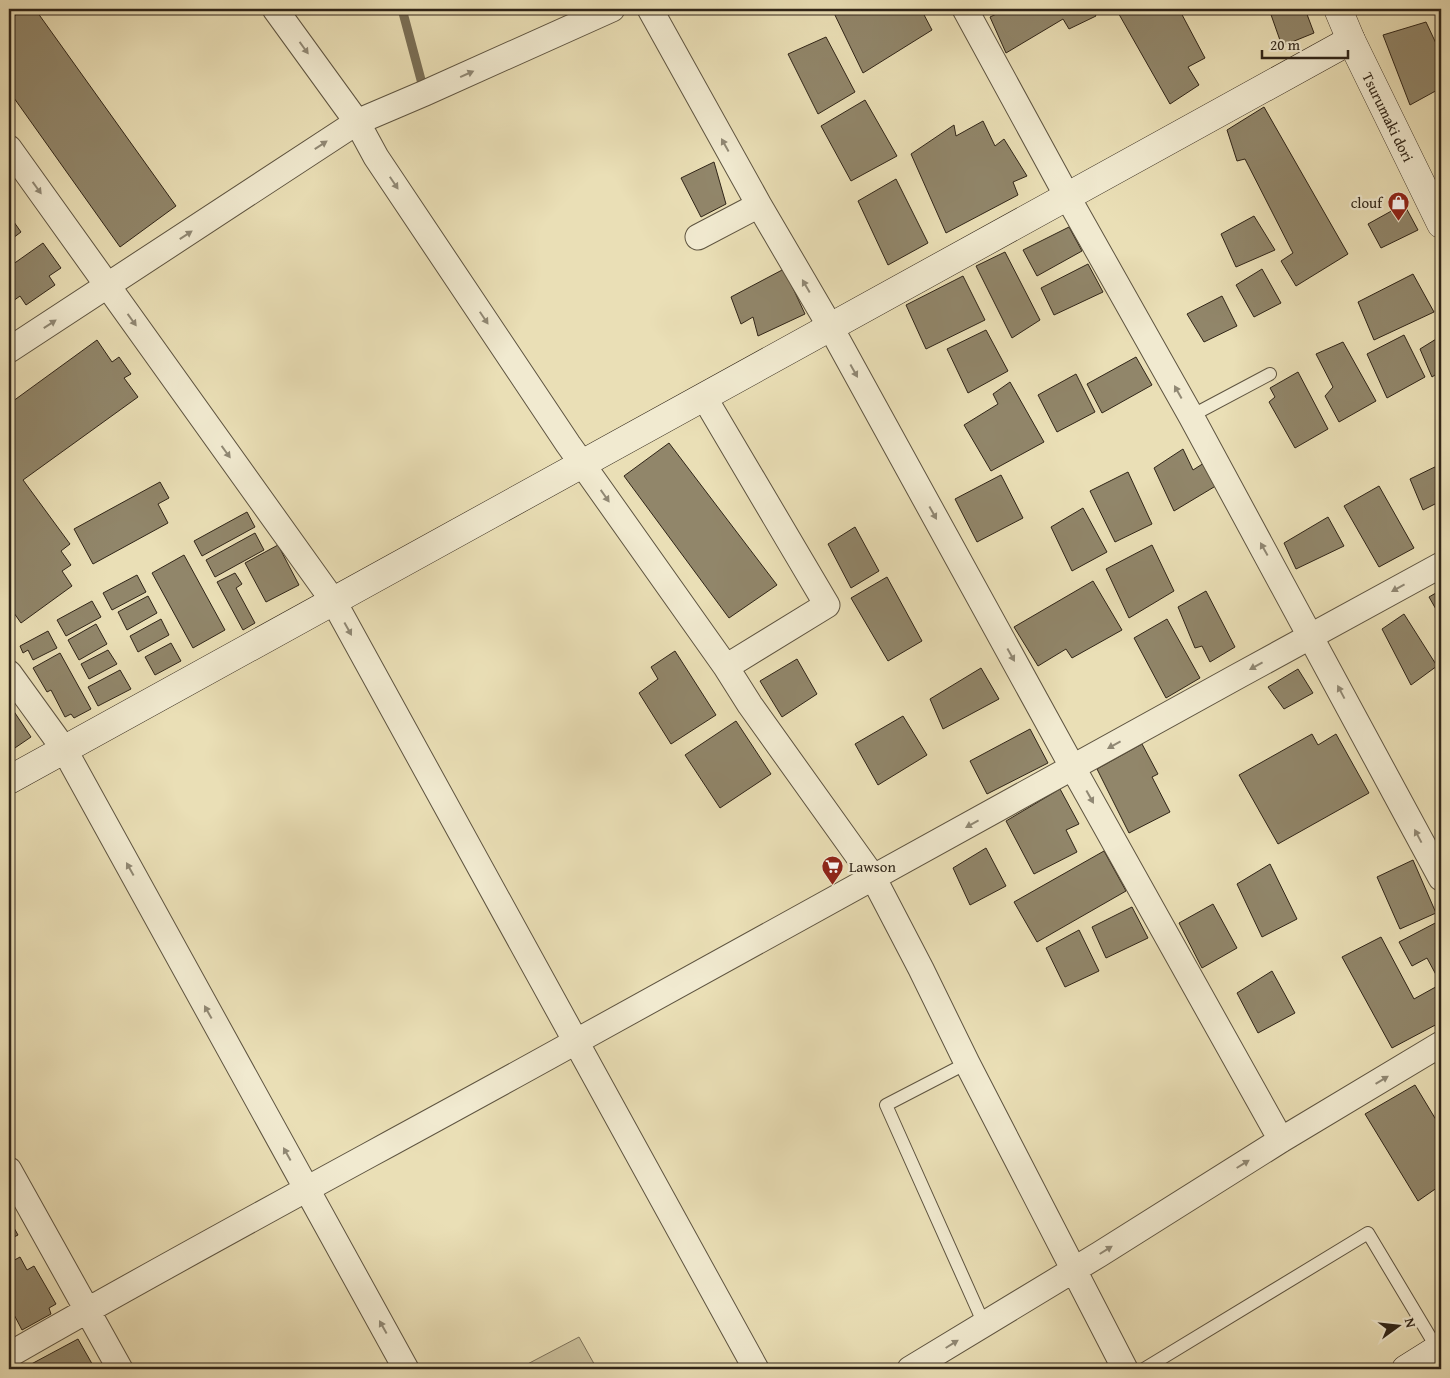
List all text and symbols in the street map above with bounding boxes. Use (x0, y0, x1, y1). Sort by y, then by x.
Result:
scale bar (1262, 28, 1349, 60)
text: 20 m (1270, 34, 1301, 55)
one-way arrow (299, 41, 309, 55)
street label: Tsurumaki dori (1358, 68, 1419, 165)
one-way arrow (460, 70, 474, 78)
one-way arrow (721, 138, 730, 151)
one-way arrow (315, 141, 328, 150)
one-way arrow (389, 177, 399, 190)
one-way arrow (32, 181, 42, 195)
shop icon: clouf (1386, 190, 1410, 221)
place label: clouf (1351, 192, 1384, 213)
one-way arrow (179, 230, 192, 240)
one-way arrow (802, 278, 810, 293)
one-way arrow (479, 312, 489, 325)
one-way arrow (127, 313, 137, 327)
one-way arrow (43, 319, 56, 329)
one-way arrow (850, 363, 858, 378)
one-way arrow (1173, 385, 1182, 398)
one-way arrow (221, 445, 232, 458)
one-way arrow (600, 490, 610, 503)
one-way arrow (928, 506, 937, 520)
one-way arrow (1260, 542, 1268, 557)
one-way arrow (1391, 584, 1406, 592)
one-way arrow (344, 622, 353, 635)
one-way arrow (1007, 648, 1015, 663)
one-way arrow (1249, 662, 1263, 670)
one-way arrow (1337, 686, 1346, 699)
one-way arrow (1107, 741, 1121, 749)
one-way arrow (1085, 791, 1094, 804)
one-way arrow (965, 819, 978, 828)
one-way arrow (1414, 828, 1422, 843)
supermarket icon: Lawson (821, 854, 845, 885)
place label: Lawson (849, 856, 896, 877)
one-way arrow (125, 863, 134, 876)
one-way arrow (204, 1004, 212, 1019)
one-way arrow (1376, 1075, 1389, 1084)
one-way arrow (282, 1147, 291, 1161)
one-way arrow (1237, 1159, 1250, 1169)
one-way arrow (1099, 1246, 1112, 1255)
north arrow (1372, 1300, 1422, 1350)
text: N (1400, 1316, 1422, 1330)
one-way arrow (378, 1320, 387, 1333)
one-way arrow (945, 1339, 958, 1348)

